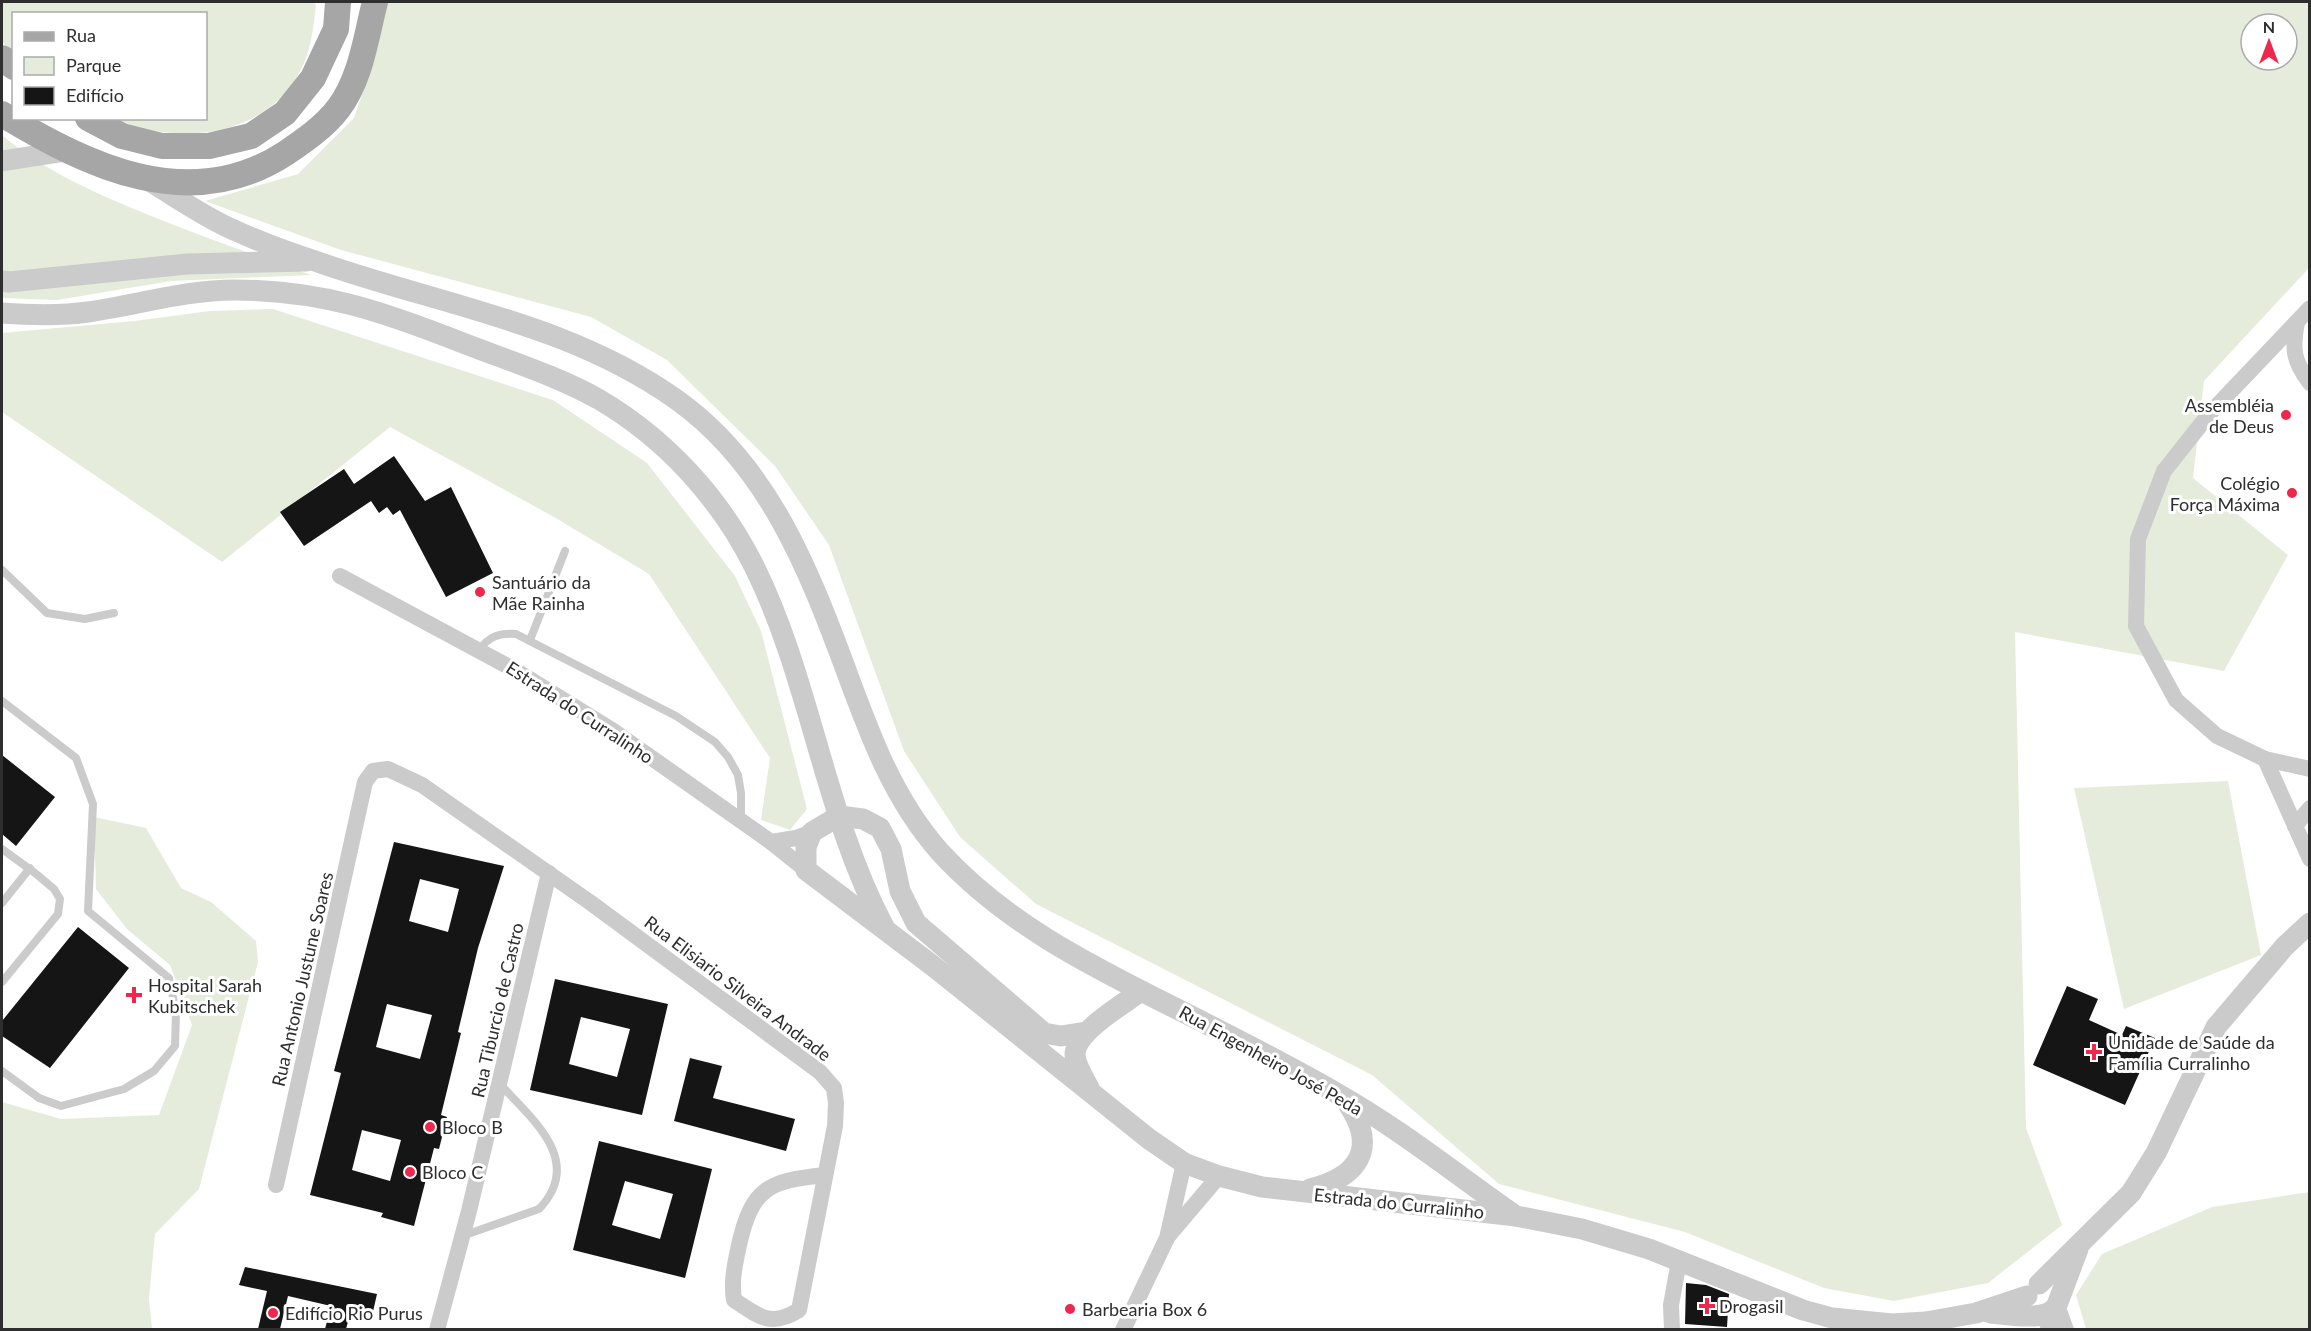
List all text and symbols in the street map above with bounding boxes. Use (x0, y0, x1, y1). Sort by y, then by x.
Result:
legend (12, 12, 207, 120)
north arrow (2239, 12, 2299, 72)
text: N (2263, 17, 2275, 36)
text: Rua (66, 24, 96, 46)
text: Parque (66, 54, 121, 76)
text: Edifício (66, 84, 124, 106)
place label: Assembléia de Deus (2185, 394, 2274, 437)
marker: Assembléia de Deus (2279, 408, 2293, 422)
place label: Colégio Força Máxima (2170, 472, 2280, 515)
marker: Colégio Força Máxima (2285, 486, 2299, 500)
place label: Santuário da Mãe Rainha (492, 571, 591, 614)
marker: Santuário da Mãe Rainha (473, 585, 487, 599)
street label: Estrada do Curralinho (502, 656, 658, 768)
street label: Rua Antonio Justune Soares (267, 869, 337, 1088)
street label: Rua Elisiario Silveira Andrade (640, 911, 836, 1065)
street label: Rua Tiburcio de Castro (466, 920, 528, 1100)
place label: Hospital Sarah Kubitschek (148, 974, 262, 1017)
marker: Hospital Sarah Kubitschek (125, 986, 143, 1004)
street label: Rua Engenheiro José Peda (1176, 1000, 1366, 1120)
place label: Unidade de Saúde da Família Curralinho (2108, 1031, 2275, 1074)
marker: Unidade de Saúde da Família Curralinho (2085, 1043, 2103, 1061)
place label: Bloco B (442, 1116, 503, 1138)
marker: Bloco B (423, 1120, 437, 1134)
place label: Bloco C (422, 1161, 483, 1183)
marker: Bloco C (403, 1165, 417, 1179)
street label: Estrada do Curralinho (1313, 1183, 1485, 1223)
place label: Drogasil (1719, 1295, 1784, 1317)
place label: Barbearia Box 6 (1082, 1298, 1207, 1320)
marker: Drogasil (1700, 1299, 1714, 1313)
place label: Edifício Rio Purus (285, 1302, 423, 1324)
marker: Barbearia Box 6 (1063, 1302, 1077, 1316)
marker: Edifício Rio Purus (266, 1306, 280, 1320)

